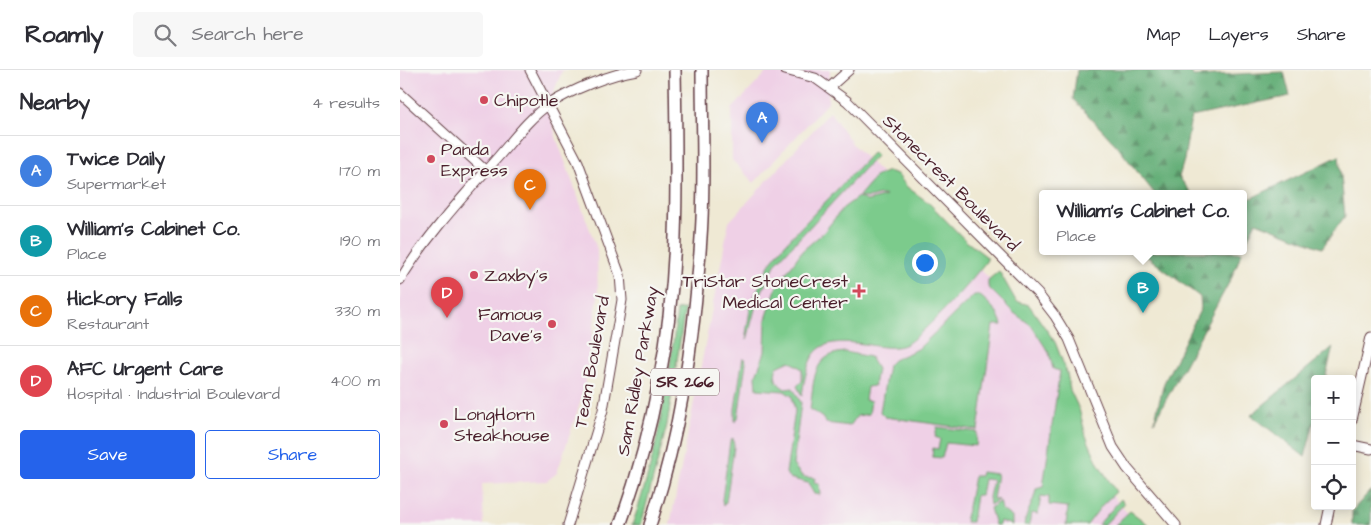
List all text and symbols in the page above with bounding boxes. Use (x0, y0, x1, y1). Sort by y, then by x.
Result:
search box (133, 12, 483, 57)
text: Roamly (25, 18, 103, 52)
icon: search (151, 21, 179, 49)
text: Search here (191, 21, 304, 48)
text: Map (1146, 22, 1180, 47)
text: Layers (1208, 22, 1269, 47)
text: Share (1297, 22, 1346, 47)
text: Nearby (20, 88, 90, 117)
place label: Chipotle (494, 88, 559, 113)
text: 4 results (312, 92, 380, 114)
marker: Chipotle (478, 94, 490, 106)
pin: A (746, 102, 778, 143)
street label: Stonecrest Boulevard (877, 109, 1025, 257)
place label: Panda Express (441, 137, 508, 183)
text: Twice Daily (67, 146, 165, 173)
marker: Panda Express (425, 153, 437, 165)
text: A (31, 160, 41, 182)
text: 170 m (339, 160, 380, 182)
pin: C (514, 169, 546, 210)
text: Supermarket (67, 173, 166, 195)
popup (1039, 190, 1247, 255)
text: William's Cabinet Co. (1057, 198, 1229, 225)
text: William's Cabinet Co. (67, 216, 240, 243)
text: Place (1057, 225, 1096, 247)
text: B (30, 230, 42, 252)
text: 190 m (340, 230, 380, 252)
text: Place (67, 243, 107, 265)
your location (912, 250, 938, 276)
place label: Zaxby's (484, 263, 548, 289)
marker: Zaxby's (468, 269, 480, 281)
place label: TriStar StoneCrest Medical Center (683, 269, 849, 315)
pin: B (1127, 272, 1159, 313)
pin: D (431, 277, 463, 318)
street label: Sam Ridley Parkway (611, 284, 666, 458)
marker: TriStar StoneCrest Medical Center (852, 284, 866, 298)
text: Hickory Falls (67, 286, 183, 313)
street label: Team Boulevard (568, 294, 616, 430)
text: C (30, 300, 42, 322)
text: 330 m (335, 300, 380, 322)
place label: Famous Dave's (478, 302, 542, 348)
text: Restaurant (67, 313, 149, 335)
marker: Famous Dave's (546, 318, 558, 330)
text: AFC Urgent Care (67, 356, 223, 383)
road number: SR 266 (651, 368, 719, 396)
text: D (31, 370, 41, 392)
text: 400 m (330, 370, 380, 392)
map controls (1311, 375, 1356, 510)
button: + (1311, 375, 1356, 420)
text: Hospital · Industrial Boulevard (67, 383, 280, 405)
place label: LongHorn Steakhouse (454, 402, 550, 448)
marker: LongHorn Steakhouse (438, 418, 450, 430)
button: − (1311, 420, 1356, 465)
button: Save (20, 430, 195, 479)
button: Share (205, 430, 380, 479)
button: locate (1311, 465, 1356, 510)

